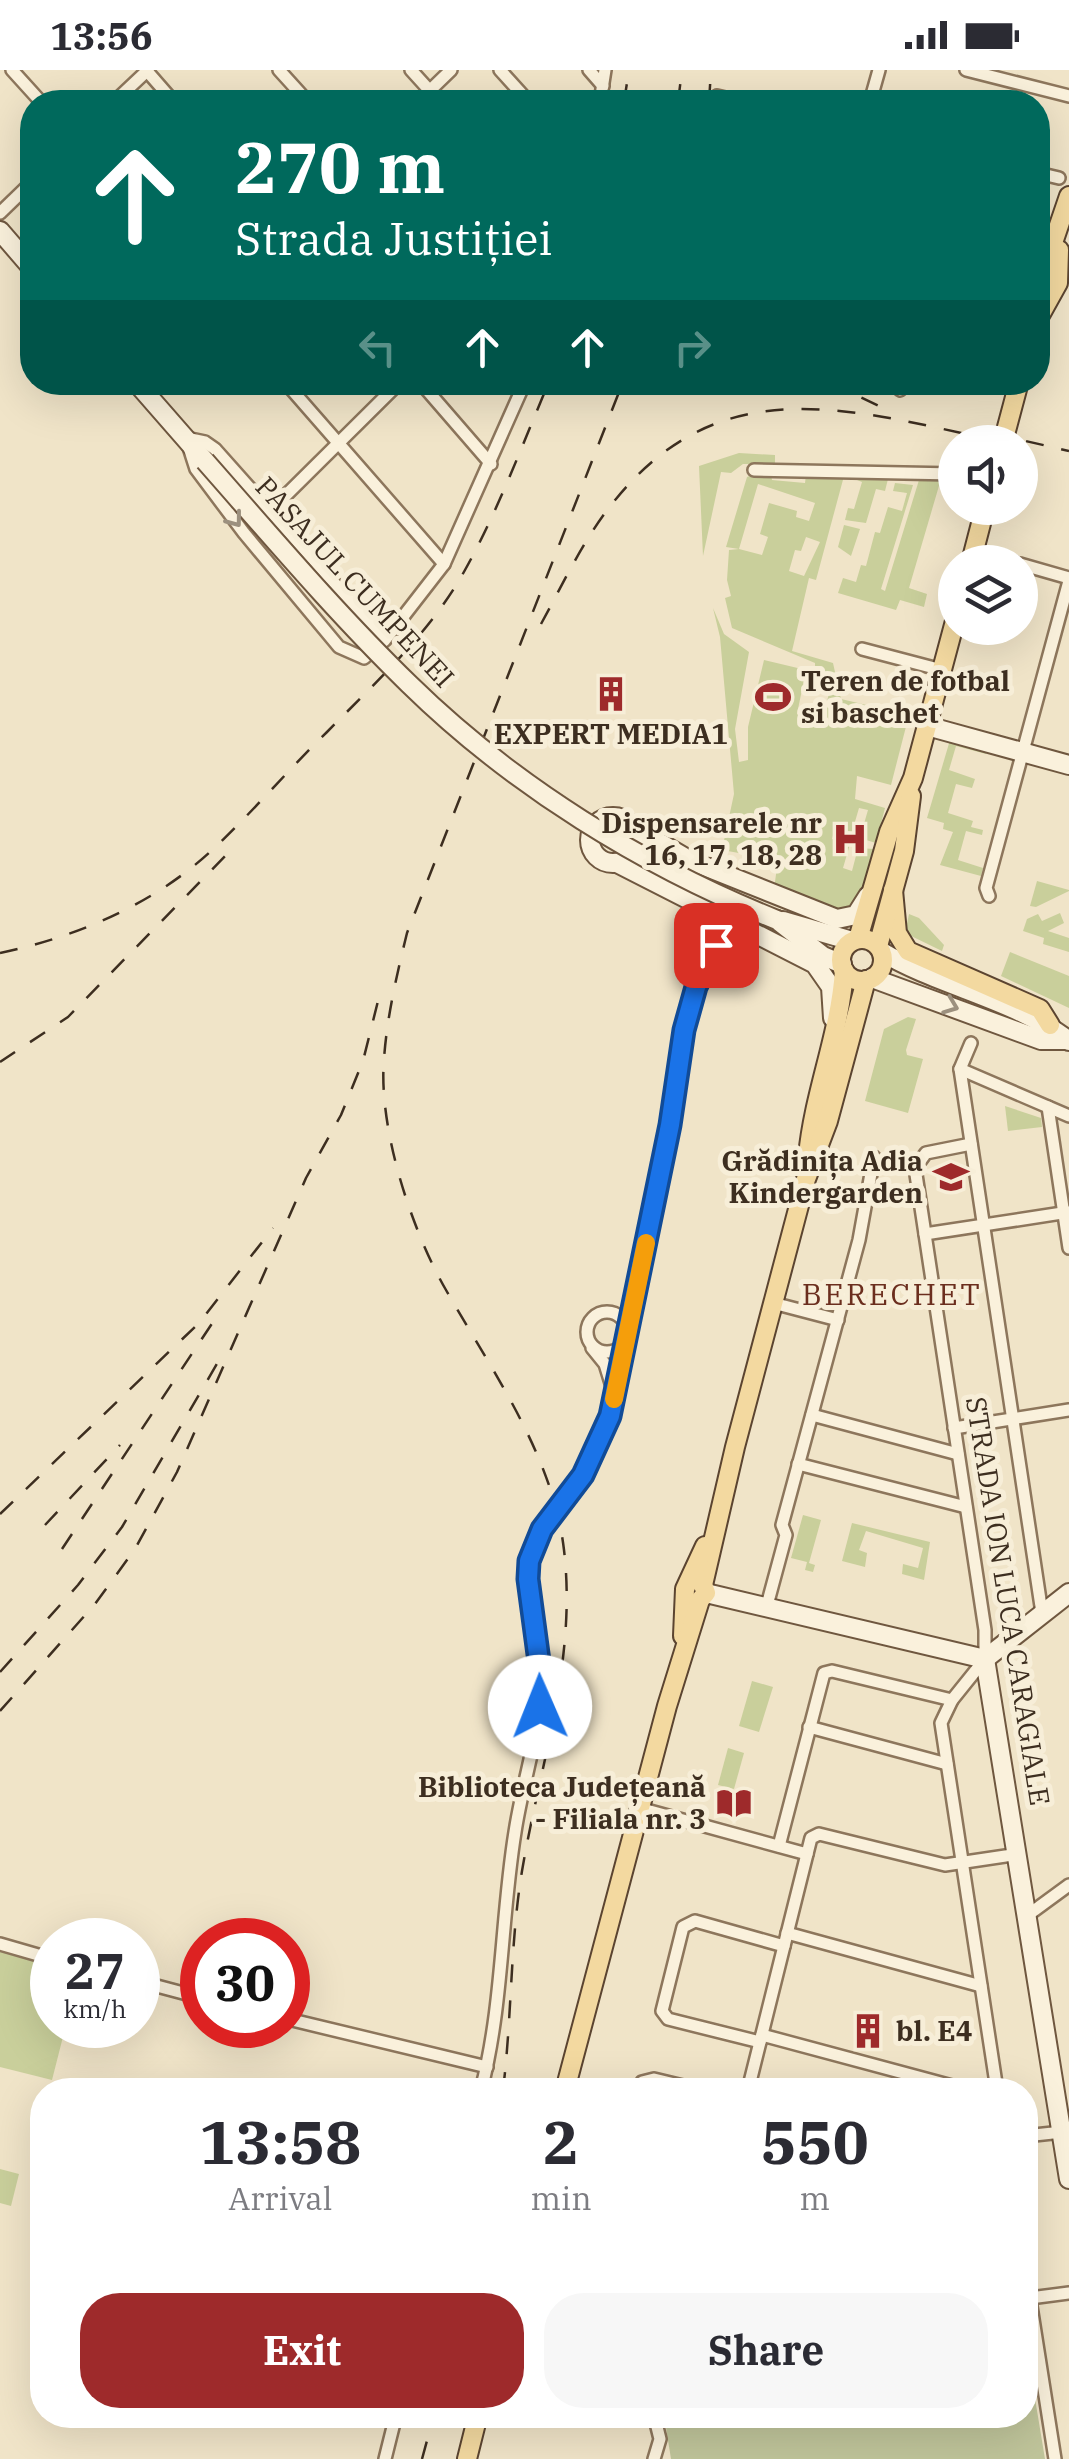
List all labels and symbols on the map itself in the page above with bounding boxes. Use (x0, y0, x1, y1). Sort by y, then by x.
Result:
street label: PASAJUL CUMPENEI (248, 468, 463, 695)
one-way arrow (223, 509, 240, 527)
place label: Teren de fotbal si baschet (801, 662, 1010, 731)
building icon: EXPERT MEDIA1 (592, 675, 630, 713)
sports icon: Teren de fotbal si baschet (754, 678, 792, 716)
place label: EXPERT MEDIA1 (494, 715, 728, 752)
place label: Dispensarele nr 16, 17, 18, 28 (601, 804, 822, 873)
hospital icon: Dispensarele nr 16, 17, 18, 28 (831, 820, 869, 858)
pin (674, 903, 759, 988)
one-way arrow (941, 994, 959, 1014)
place label: Grădinița Adia Kindergarden (721, 1142, 923, 1211)
school or university icon: Grădinița Adia Kindergarden (932, 1158, 970, 1196)
district label: BERECHET (802, 1274, 982, 1313)
street label: STRADA ION LUCA CARAGIALE (958, 1394, 1059, 1808)
position arrow (488, 1655, 592, 1759)
place label: Biblioteca Județeană - Filiala nr. 3 (418, 1768, 706, 1837)
library icon: Biblioteca Județeană - Filiala nr. 3 (715, 1784, 753, 1822)
speed limit sign: 30 (180, 1918, 310, 2048)
building icon: bl. E4 (849, 2012, 887, 2050)
place label: bl. E4 (896, 2012, 973, 2049)

